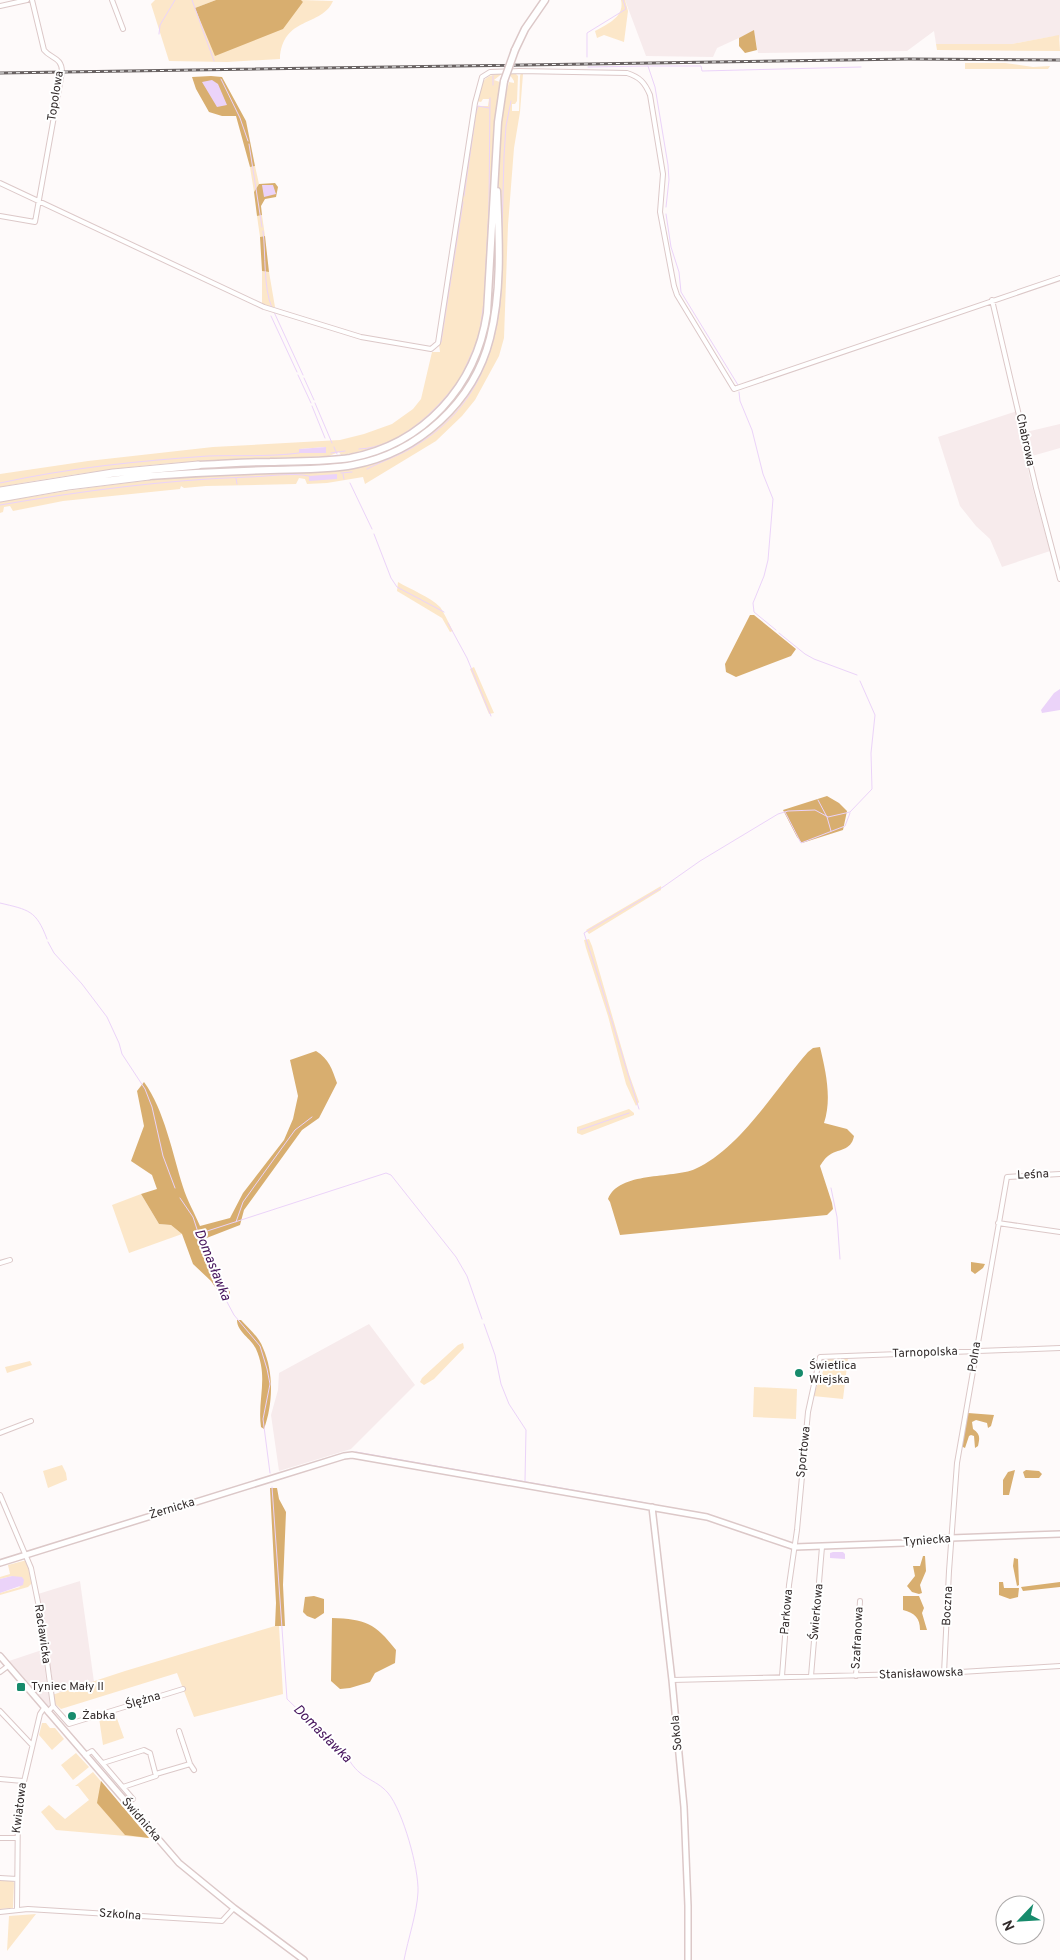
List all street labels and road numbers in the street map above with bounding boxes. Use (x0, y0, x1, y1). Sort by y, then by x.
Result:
street label: Topolowa (44, 70, 68, 122)
street label: Chabrowa (1012, 412, 1038, 468)
street label: Leśna (1017, 1166, 1049, 1184)
street label: Polna (965, 1341, 985, 1373)
street label: Tarnopolska (892, 1344, 958, 1362)
street label: Sportowa (793, 1426, 815, 1478)
street label: Żernicka (147, 1494, 197, 1524)
street label: Tyniecka (902, 1531, 952, 1551)
street label: Świerkowa (807, 1583, 827, 1641)
street label: Boczna (939, 1586, 957, 1626)
street label: Parkowa (777, 1589, 797, 1635)
street label: Racławicka (30, 1603, 54, 1665)
street label: Szafranowa (848, 1606, 868, 1670)
street label: Stanisławowska (879, 1665, 963, 1683)
street label: Ślężna (124, 1688, 162, 1714)
street label: Sokola (667, 1714, 687, 1752)
street label: Kwiatowa (9, 1782, 31, 1834)
street label: Świdnicka (117, 1795, 165, 1845)
street label: Szkolna (98, 1906, 142, 1924)

